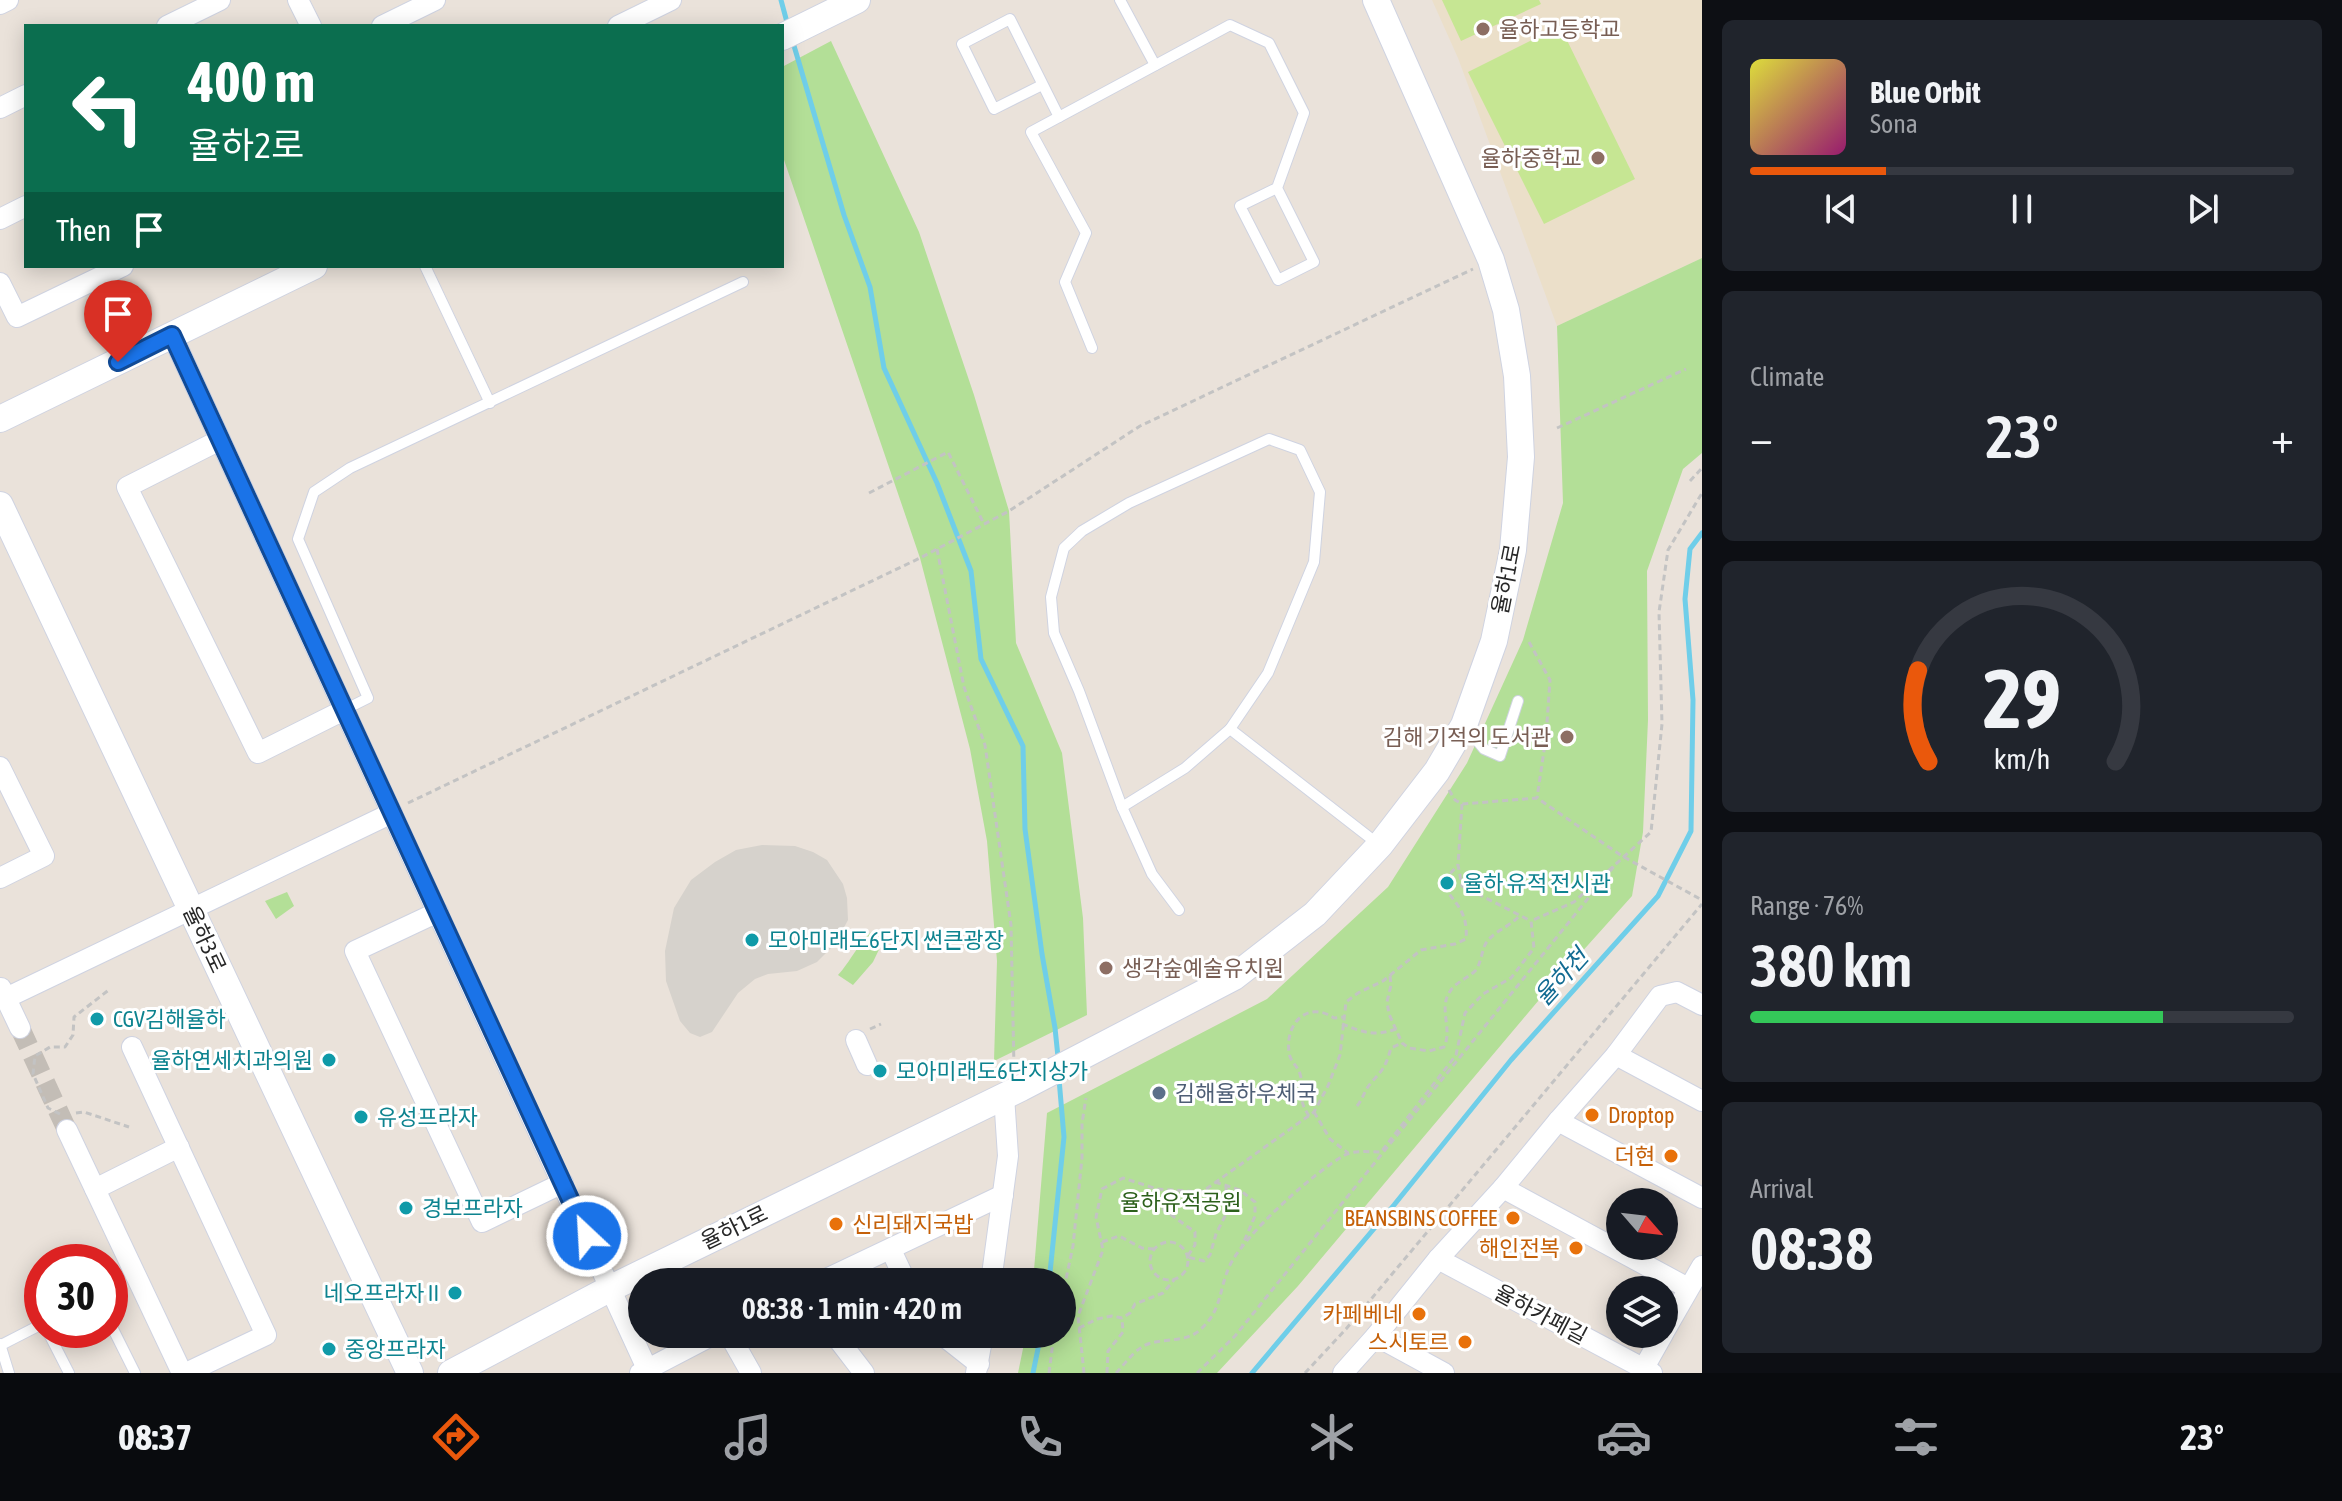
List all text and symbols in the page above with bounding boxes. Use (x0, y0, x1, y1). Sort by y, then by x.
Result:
place label: 율하고등학교 (1499, 16, 1620, 42)
marker: 율하고등학교 (1474, 20, 1492, 38)
text: 400 m (188, 50, 315, 114)
icon: left (56, 56, 160, 160)
text: Blue Orbit (1870, 75, 1981, 109)
text: Sona (1870, 109, 1918, 139)
text: 율하2로 (188, 124, 304, 166)
place label: 율하중학교 (1481, 145, 1582, 171)
marker: 율하중학교 (1589, 149, 1607, 167)
icon: previous (1819, 187, 1863, 231)
icon: pause (2000, 187, 2044, 231)
icon: next (2181, 187, 2225, 231)
icon: arrive (127, 208, 171, 252)
text: Then (56, 213, 111, 247)
pin (84, 280, 152, 362)
icon: arrive (96, 292, 140, 336)
text: Climate (1750, 362, 1824, 392)
text: 23° (1986, 402, 2058, 471)
text: − (1750, 412, 1773, 462)
text: + (2271, 412, 2294, 462)
street label: 율하1로 (1486, 542, 1526, 616)
text: 29 (1983, 650, 2061, 746)
place label: 김해 기적의 도서관 (1383, 724, 1551, 750)
marker: 김해 기적의 도서관 (1558, 728, 1576, 746)
text: km/h (1994, 743, 2050, 776)
place label: 율하 유적 전시관 (1463, 870, 1611, 896)
marker: 율하 유적 전시관 (1438, 874, 1456, 892)
text: Range · 76% (1750, 891, 1863, 921)
street label: 율하3로 (178, 901, 232, 977)
place label: 모아미래도6단지 썬큰광장 (768, 927, 1004, 953)
marker: 모아미래도6단지 썬큰광장 (743, 931, 761, 949)
text: 380 km (1750, 931, 1912, 1000)
water label: 율하천 (1529, 941, 1595, 1011)
place label: 생각숲예술유치원 (1122, 955, 1284, 981)
marker: 생각숲예술유치원 (1097, 959, 1115, 977)
place label: CGV김해율하 (113, 1006, 226, 1032)
marker: CGV김해율하 (88, 1010, 106, 1028)
place label: 율하연세치과의원 (151, 1047, 313, 1073)
marker: 율하연세치과의원 (320, 1051, 338, 1069)
place label: 모아미래도6단지상가 (896, 1058, 1089, 1084)
marker: 모아미래도6단지상가 (871, 1062, 889, 1080)
place label: 김해율하우체국 (1175, 1080, 1317, 1106)
marker: 김해율하우체국 (1150, 1084, 1168, 1102)
place label: Droptop (1608, 1102, 1674, 1128)
place label: 유성프라자 (377, 1104, 478, 1130)
marker: Droptop (1583, 1106, 1601, 1124)
marker: 유성프라자 (352, 1108, 370, 1126)
place label: 더현 (1615, 1143, 1655, 1169)
marker: 더현 (1662, 1147, 1680, 1165)
text: Arrival (1750, 1174, 1814, 1204)
north arrow (1606, 1188, 1678, 1260)
map controls (1606, 1188, 1678, 1348)
park label: 율하유적공원 (1120, 1189, 1242, 1215)
position arrow (545, 1194, 629, 1278)
place label: 경보프라자 (422, 1195, 523, 1221)
marker: 경보프라자 (397, 1199, 415, 1217)
street label: 율하1로 (696, 1200, 772, 1254)
place label: BEANSBINS COFFEE (1344, 1205, 1498, 1231)
marker: BEANSBINS COFFEE (1504, 1209, 1522, 1227)
place label: 신리돼지국밥 (852, 1211, 973, 1237)
text: 08:38 (1750, 1214, 1873, 1283)
marker: 신리돼지국밥 (827, 1215, 845, 1233)
place label: 해인전복 (1479, 1235, 1560, 1261)
marker: 해인전복 (1567, 1239, 1585, 1257)
speed limit sign: 30 (24, 1244, 128, 1348)
button: layers (1606, 1276, 1678, 1348)
street label: 율하카페길 (1490, 1279, 1592, 1349)
place label: 네오프라자 II (324, 1280, 439, 1306)
marker: 네오프라자 II (446, 1284, 464, 1302)
text: 08:38 · 1 min · 420 m (742, 1291, 962, 1325)
place label: 카페베네 (1322, 1301, 1403, 1327)
marker: 카페베네 (1410, 1305, 1428, 1323)
place label: 스시토르 (1368, 1329, 1449, 1355)
marker: 스시토르 (1456, 1333, 1474, 1351)
place label: 중앙프라자 (345, 1336, 446, 1362)
marker: 중앙프라자 (320, 1340, 338, 1358)
icon: directions (428, 1409, 484, 1465)
icon: music (720, 1409, 776, 1465)
icon: phone (1012, 1409, 1068, 1465)
icon: climate (1304, 1409, 1360, 1465)
icon: car (1596, 1409, 1652, 1465)
icon: filters (1888, 1409, 1944, 1465)
text: 08:37 (118, 1416, 192, 1458)
text: 23° (2180, 1416, 2224, 1458)

